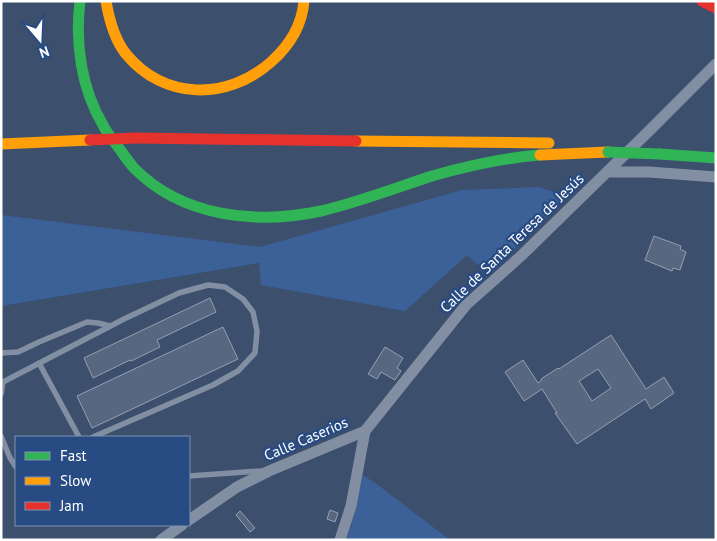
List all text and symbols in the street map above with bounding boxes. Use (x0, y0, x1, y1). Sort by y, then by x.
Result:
north arrow (15, 15, 65, 65)
text: N (37, 42, 52, 62)
street label: Calle de Santa Teresa de Jesús (436, 169, 587, 316)
street label: Calle Caserios (261, 412, 351, 465)
legend (15, 436, 190, 526)
text: Fast (60, 446, 87, 465)
text: Slow (60, 471, 91, 490)
text: Jam (59, 496, 84, 515)

